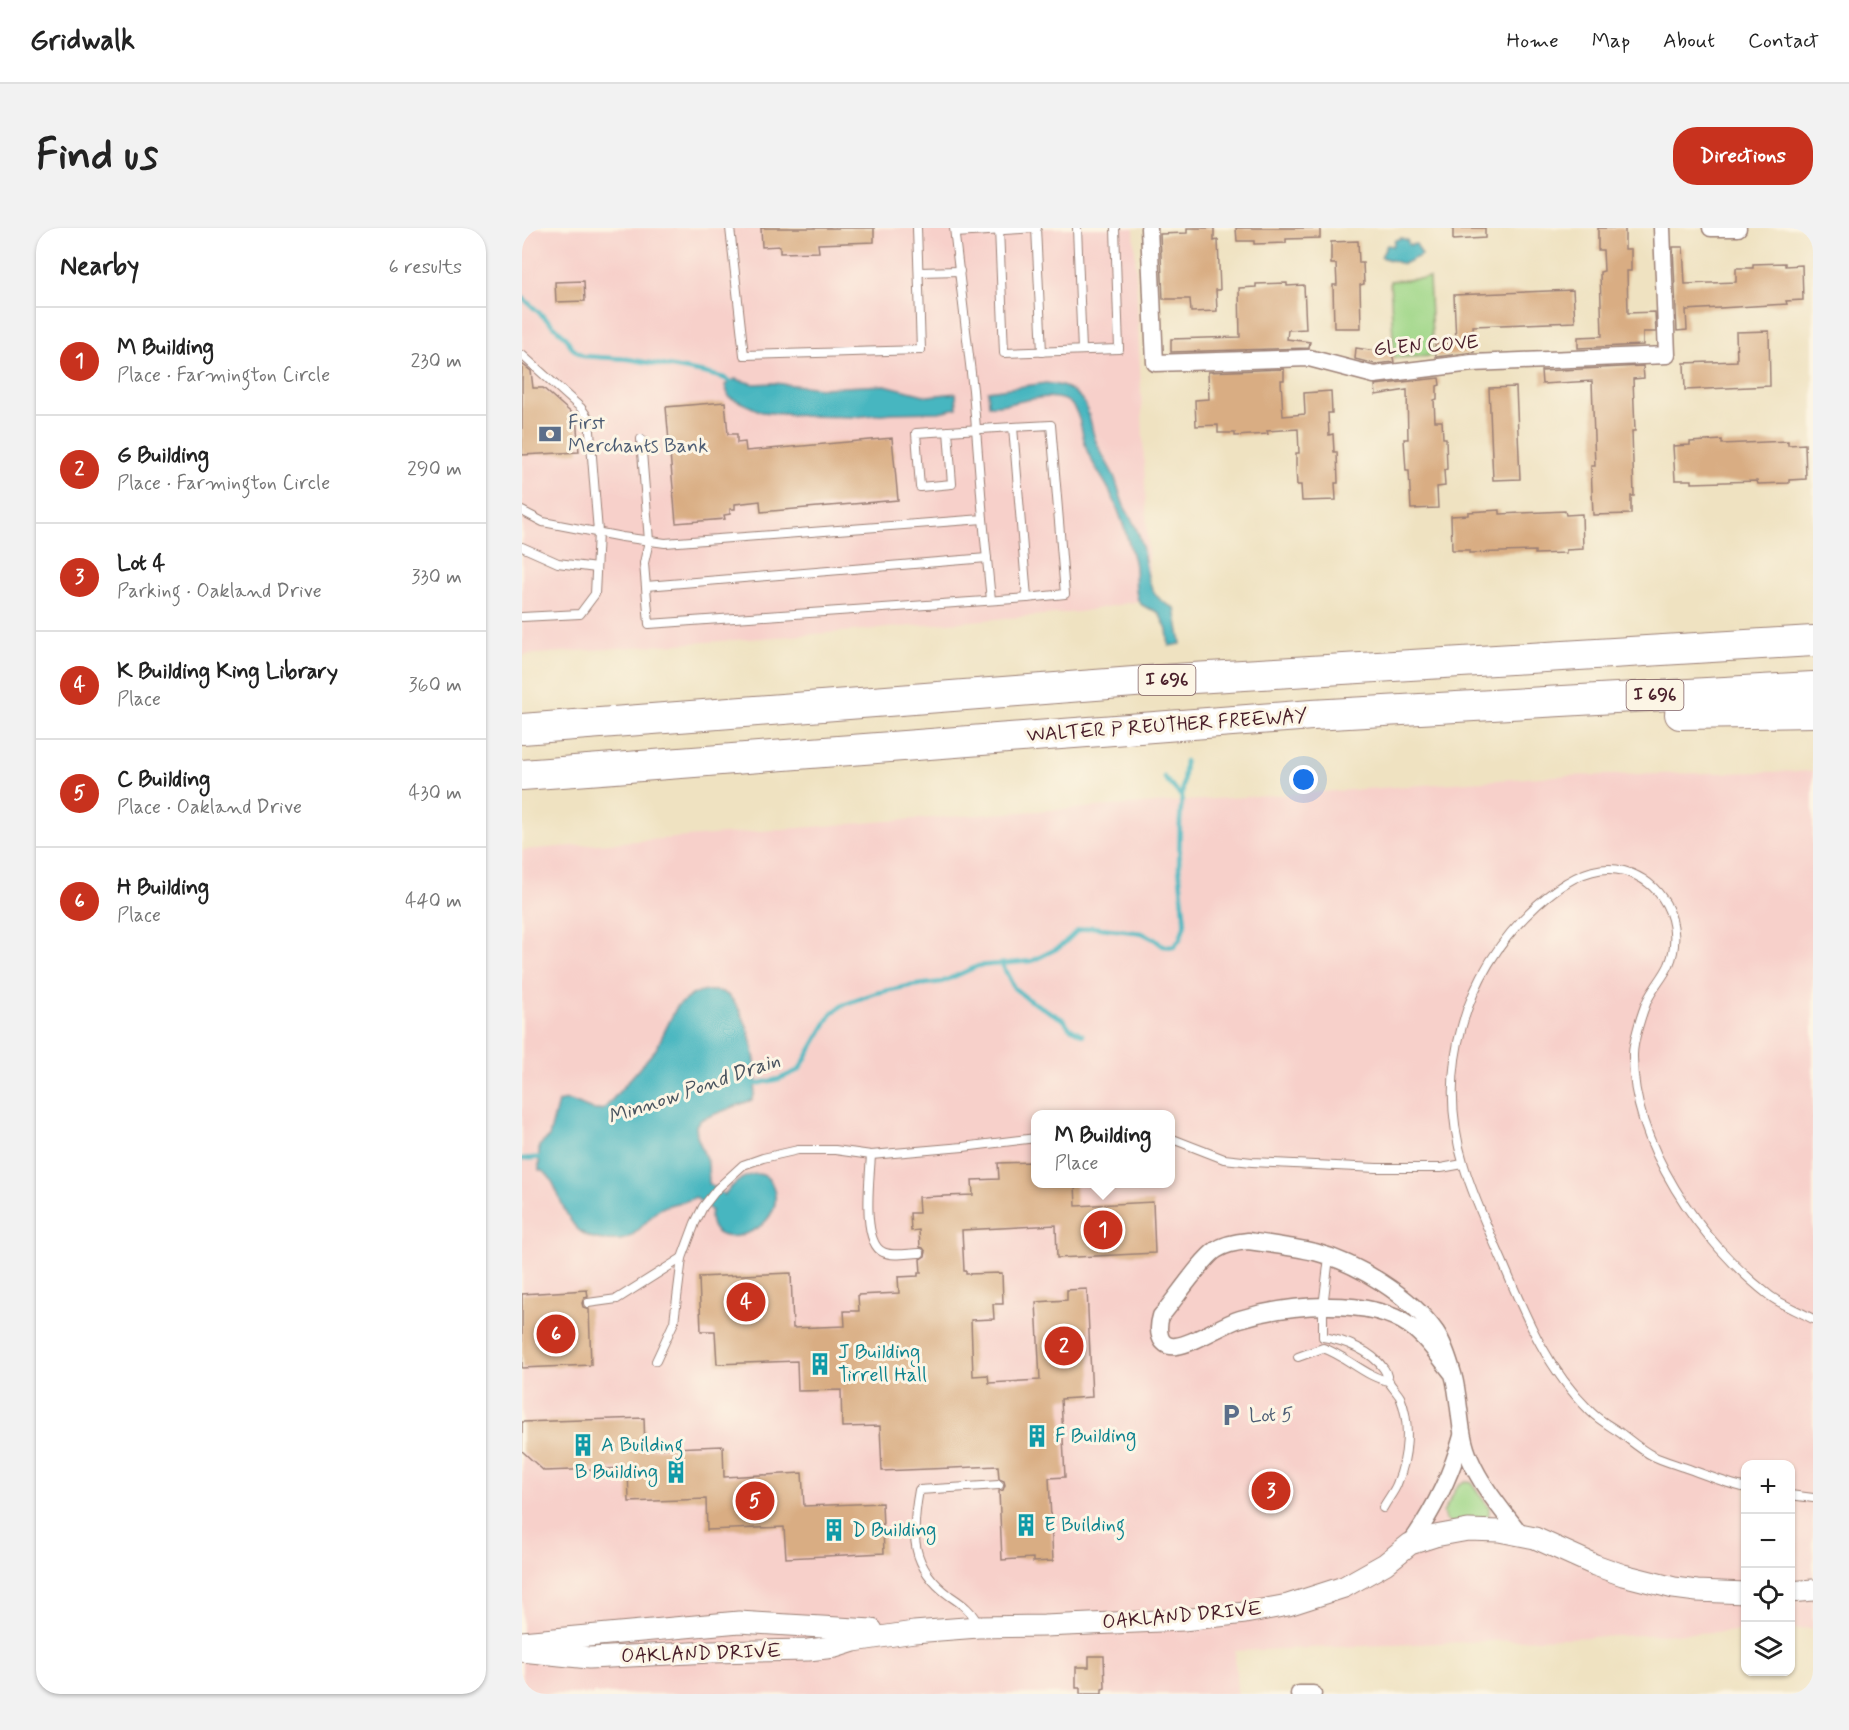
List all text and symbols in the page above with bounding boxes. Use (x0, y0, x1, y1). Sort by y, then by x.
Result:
text: Gridwalk (30, 23, 135, 60)
text: Home (1507, 27, 1559, 55)
text: Map (1592, 27, 1630, 55)
text: About (1663, 27, 1715, 55)
text: Contact (1748, 27, 1819, 55)
button: Directions (1673, 127, 1813, 185)
text: Find us (36, 129, 158, 184)
text: Nearby (60, 250, 139, 284)
text: 6 results (389, 254, 462, 281)
street label: GLEN COVE (1373, 329, 1479, 363)
text: M Building (117, 334, 214, 362)
text: 1 (75, 348, 84, 375)
text: 230 m (410, 348, 462, 375)
text: Place · Farmington Circle (117, 362, 330, 389)
place label: First Merchants Bank (568, 410, 708, 460)
bank icon: First Merchants Bank (537, 421, 563, 447)
text: G Building (117, 442, 209, 470)
text: 2 (75, 456, 84, 483)
text: 290 m (407, 456, 462, 483)
text: Place · Farmington Circle (117, 470, 330, 497)
text: Lot 4 (117, 550, 165, 578)
text: 3 (75, 564, 84, 591)
text: 330 m (411, 564, 462, 591)
text: Parking · Oakland Drive (117, 578, 322, 605)
text: K Building King Library (117, 658, 338, 686)
road number: I 696 (1138, 665, 1196, 695)
text: 4 (74, 672, 85, 699)
text: 360 m (409, 672, 462, 699)
road number: I 696 (1626, 680, 1684, 710)
text: Place (117, 686, 161, 713)
street label: WALTER P REUTHER FREEWAY (1026, 703, 1309, 749)
your location (1289, 765, 1318, 794)
text: C Building (117, 766, 210, 794)
text: 5 (74, 780, 86, 807)
text: 430 m (409, 780, 462, 807)
text: Place · Oakland Drive (117, 794, 302, 821)
text: H Building (117, 874, 209, 902)
text: 6 (74, 888, 85, 915)
text: 440 m (405, 888, 462, 915)
text: Place (117, 902, 161, 929)
water label: Minnow Pond Drain (604, 1046, 784, 1132)
popup (1031, 1110, 1175, 1188)
text: M Building (1055, 1122, 1151, 1150)
text: Place (1055, 1150, 1099, 1177)
pin: 1 (1084, 1208, 1122, 1252)
pin: 4 (726, 1280, 766, 1324)
pin: 6 (537, 1312, 576, 1356)
pin: 2 (1044, 1324, 1084, 1368)
place label: J Building Tirrell Hall (838, 1339, 927, 1389)
building icon: J Building Tirrell Hall (807, 1351, 833, 1377)
parking icon: Lot 5 (1218, 1402, 1244, 1428)
place label: Lot 5 (1249, 1402, 1293, 1429)
building icon: F Building (1024, 1423, 1050, 1449)
place label: F Building (1055, 1423, 1136, 1451)
building icon: A Building (570, 1432, 596, 1458)
place label: A Building (601, 1432, 684, 1461)
place label: B Building (575, 1459, 658, 1487)
building icon: B Building (663, 1459, 689, 1485)
map controls (1741, 1460, 1795, 1676)
button: + (1741, 1460, 1795, 1514)
pin: 3 (1252, 1468, 1290, 1514)
pin: 5 (736, 1478, 774, 1524)
building icon: E Building (1013, 1512, 1039, 1538)
place label: E Building (1044, 1512, 1125, 1541)
button: − (1741, 1514, 1795, 1568)
building icon: D Building (821, 1517, 847, 1543)
place label: D Building (852, 1517, 936, 1545)
button: locate (1741, 1568, 1795, 1622)
street label: OAKLAND DRIVE (1101, 1596, 1263, 1636)
button: layers (1741, 1622, 1795, 1676)
street label: OAKLAND DRIVE (620, 1638, 782, 1670)

